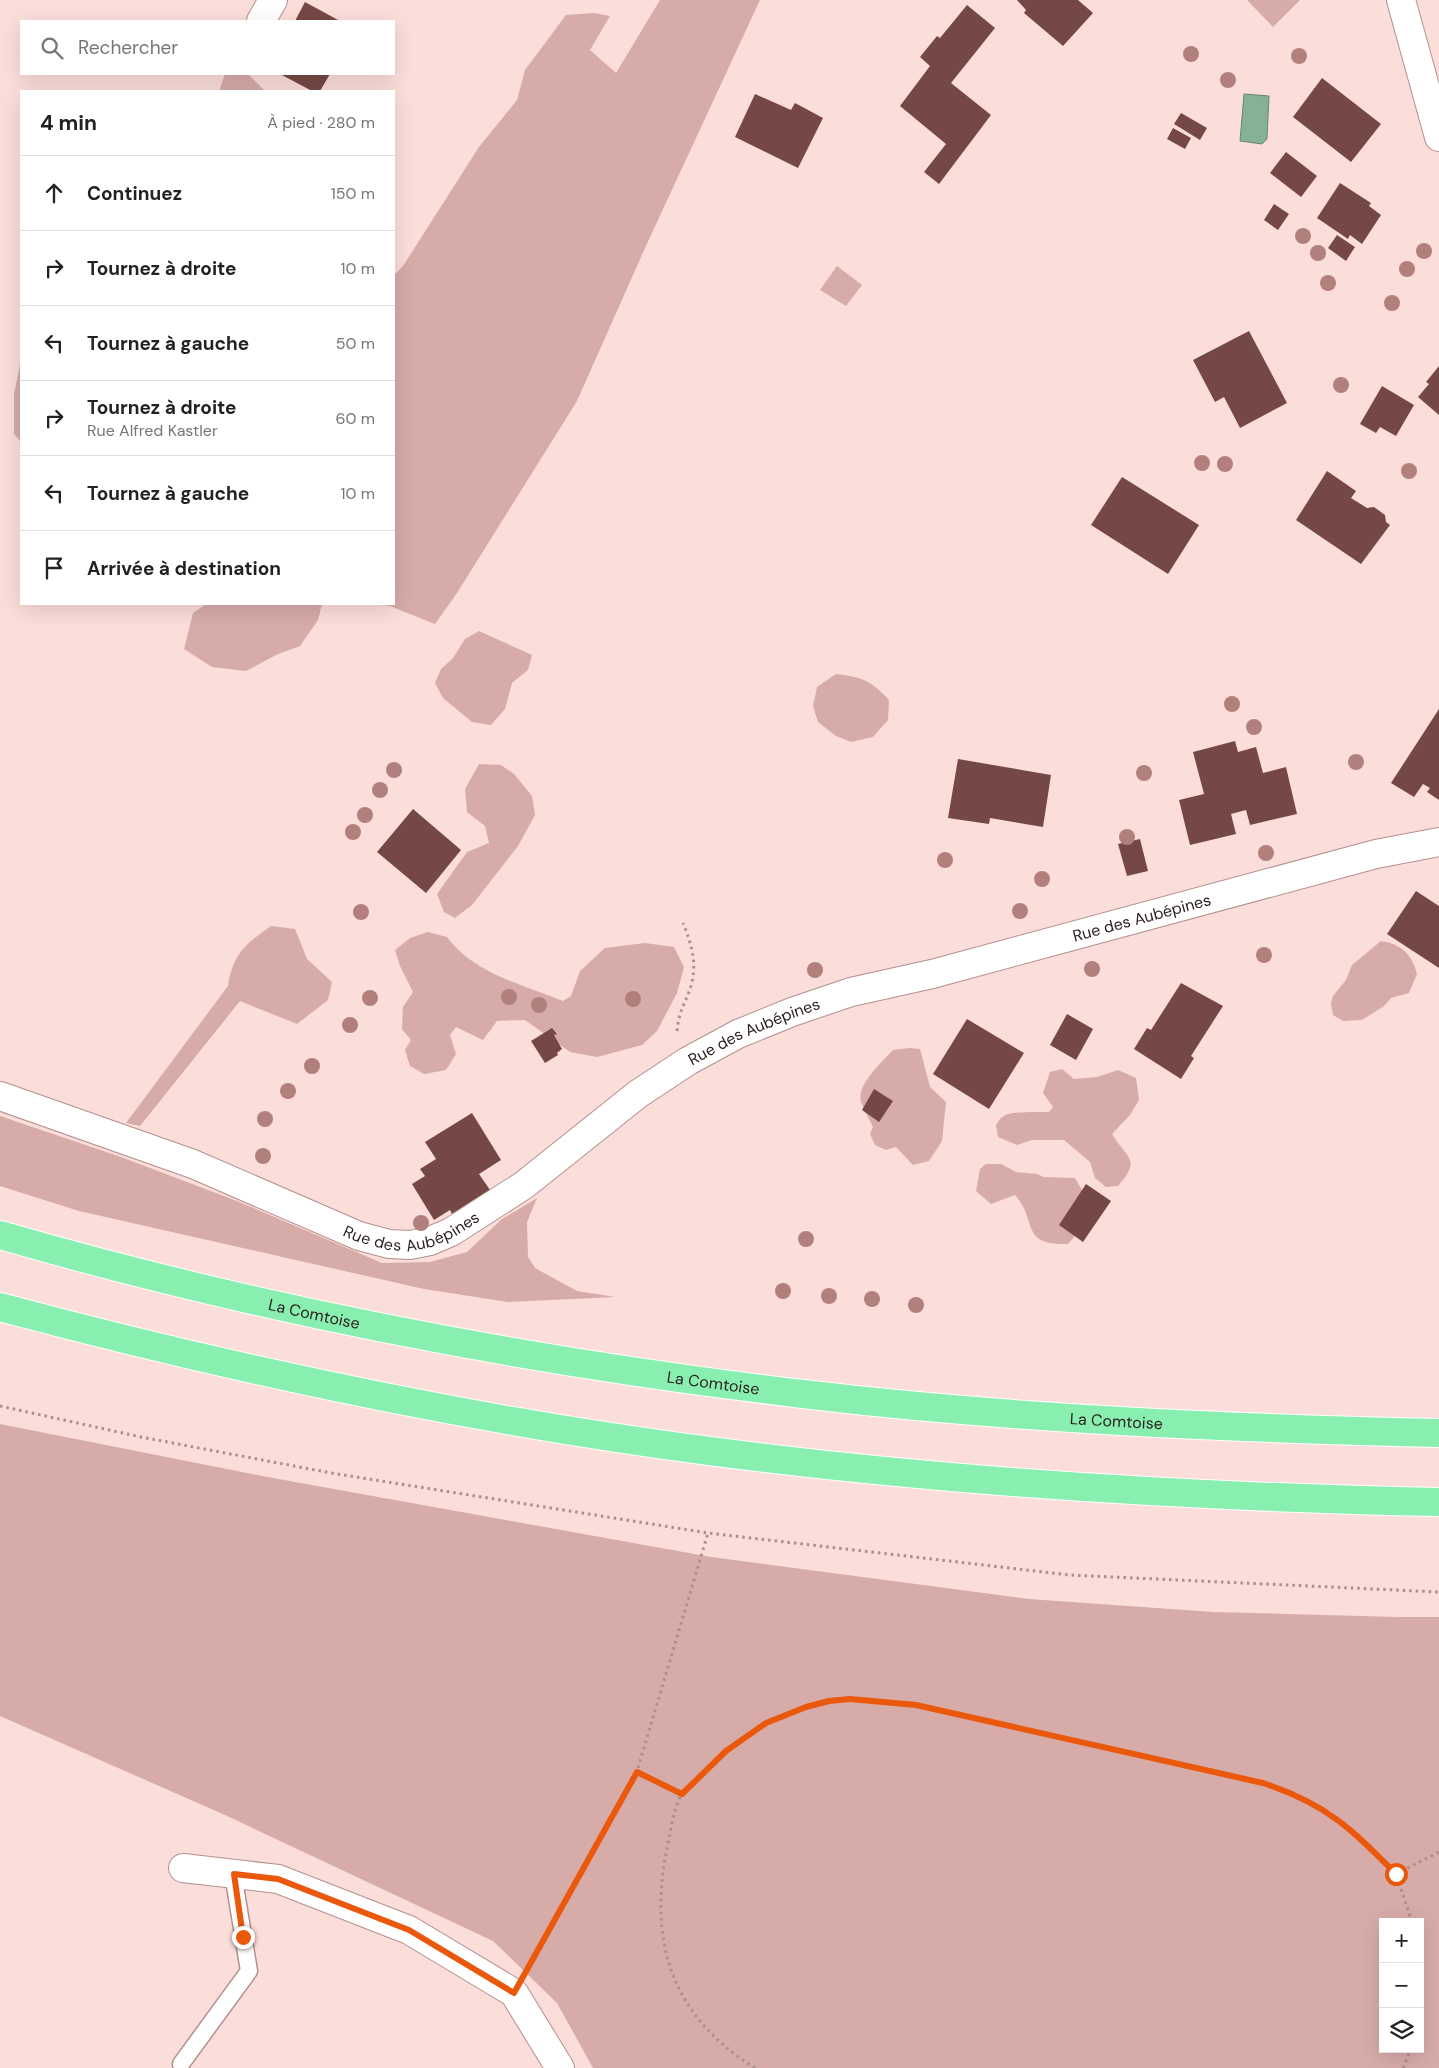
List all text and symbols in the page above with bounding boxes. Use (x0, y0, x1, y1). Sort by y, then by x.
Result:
search box (20, 20, 395, 75)
icon: search (38, 34, 66, 62)
text: Rechercher (78, 35, 178, 60)
text: 4 min (40, 109, 97, 137)
text: À pied · 280 m (267, 112, 375, 133)
icon: ahead (40, 179, 68, 207)
text: Continuez (87, 181, 182, 206)
text: 150 m (331, 183, 375, 204)
icon: right (40, 254, 68, 282)
text: Tournez à droite (87, 256, 237, 281)
text: 10 m (341, 258, 375, 279)
icon: left (40, 329, 68, 357)
text: Tournez à gauche (87, 331, 249, 356)
text: 50 m (336, 333, 375, 354)
text: Tournez à droite (87, 395, 237, 420)
icon: right (40, 404, 68, 432)
text: 60 m (335, 408, 375, 429)
text: Rue Alfred Kastler (87, 420, 218, 441)
icon: left (40, 479, 68, 507)
text: Tournez à gauche (87, 481, 249, 506)
text: 10 m (341, 483, 375, 504)
icon: arrive (40, 554, 68, 582)
text: Arrivée à destination (87, 556, 281, 581)
street label: Rue des Aubépines (1070, 889, 1213, 946)
street label: Rue des Aubépines (684, 993, 822, 1070)
street label: Rue des Aubépines (340, 1206, 483, 1256)
street label: La Comtoise (266, 1294, 362, 1334)
street label: La Comtoise (666, 1366, 761, 1399)
street label: La Comtoise (1069, 1407, 1163, 1434)
route start (1385, 1863, 1408, 1886)
map controls (1379, 1918, 1424, 2053)
button: + (1379, 1918, 1424, 1963)
route end (232, 1926, 255, 1949)
button: − (1379, 1963, 1424, 2008)
button: layers (1379, 2008, 1424, 2053)

